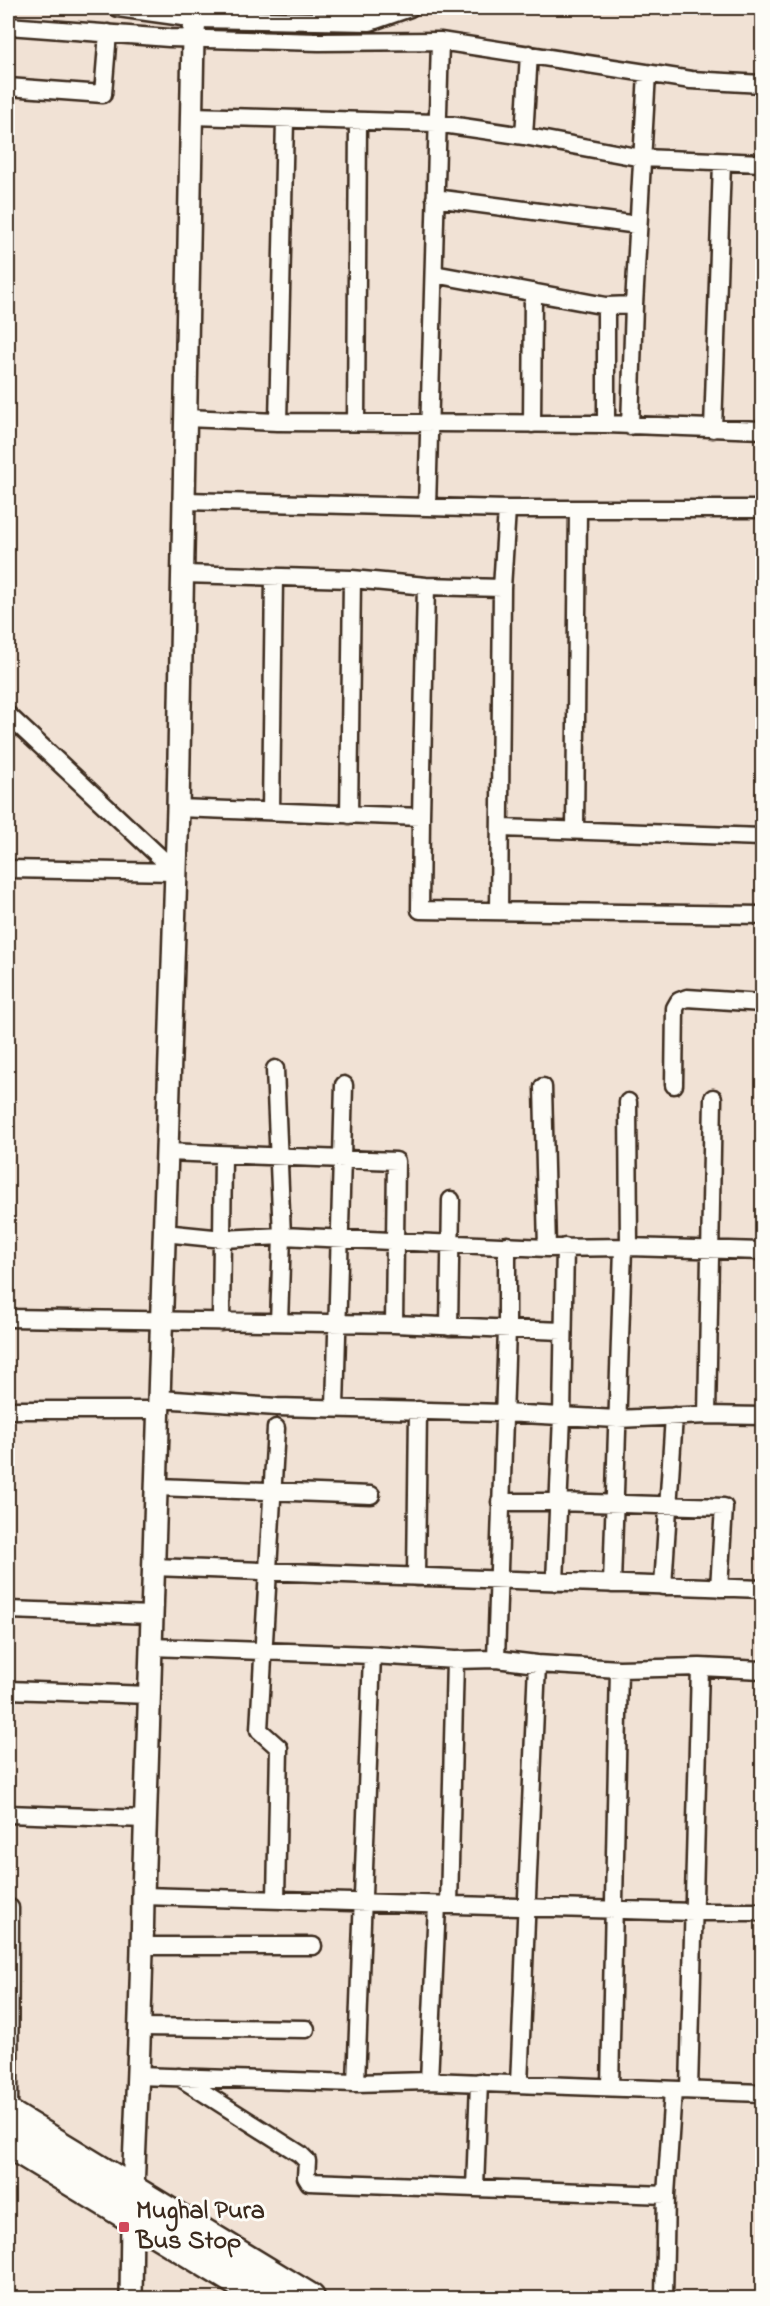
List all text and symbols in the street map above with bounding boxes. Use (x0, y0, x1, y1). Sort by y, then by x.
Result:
place label: Mughal Pura Bus Stop (135, 2193, 265, 2261)
marker: Mughal Pura Bus Stop (117, 2220, 131, 2234)

